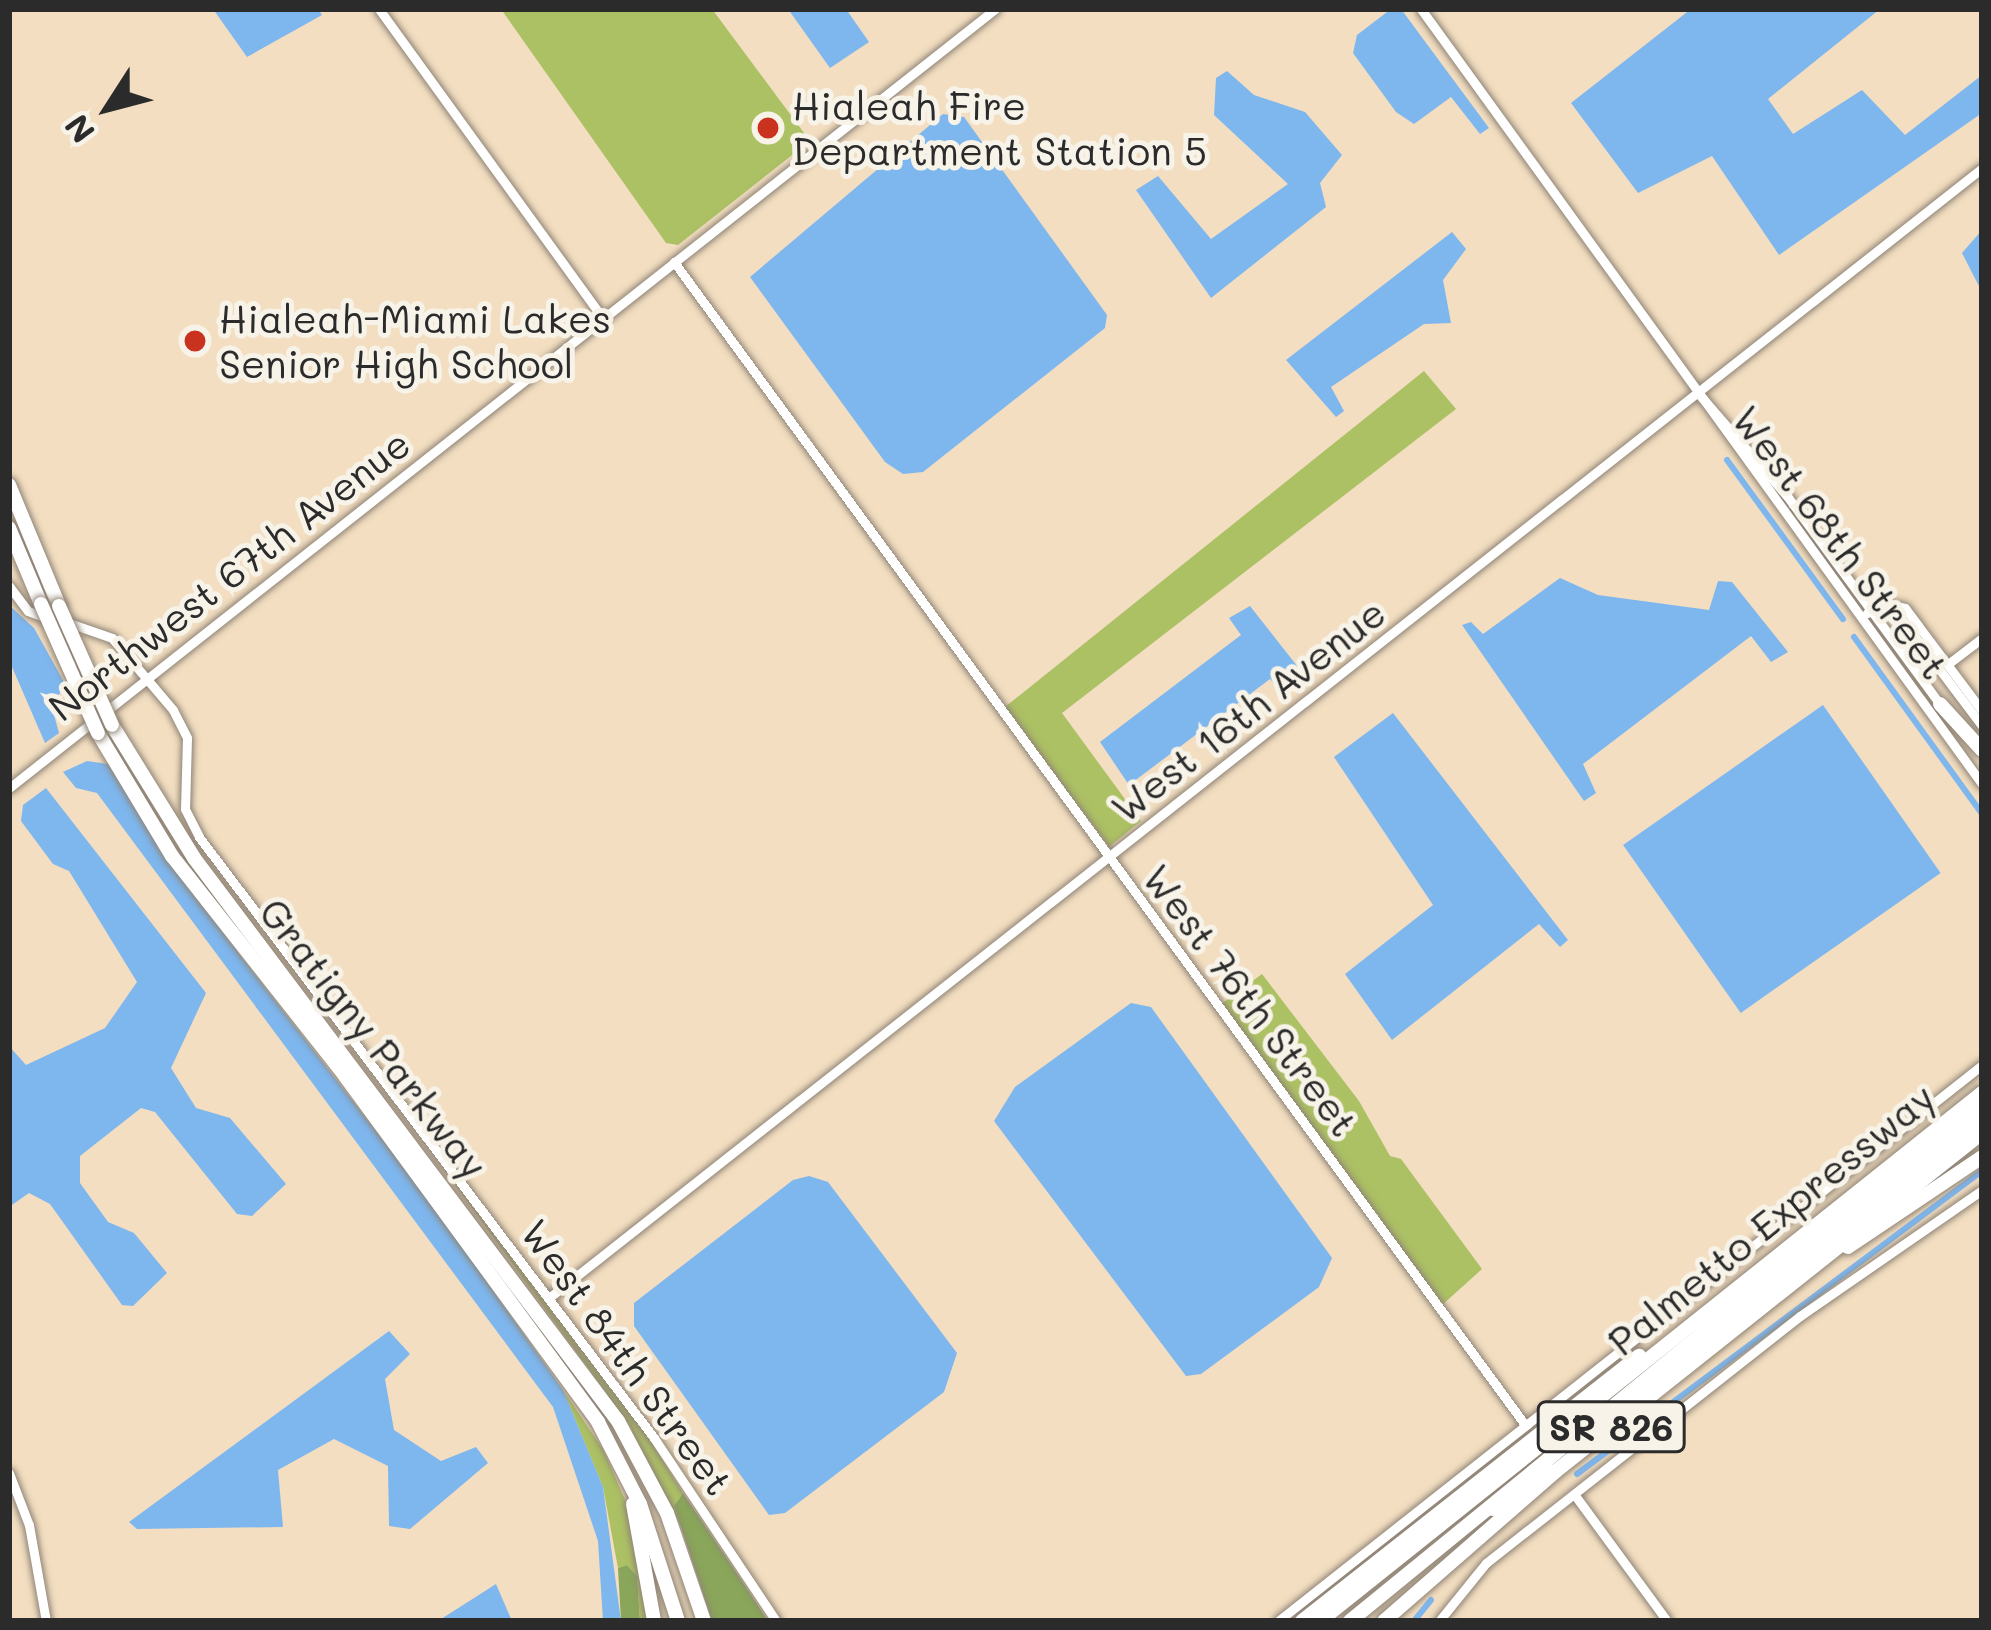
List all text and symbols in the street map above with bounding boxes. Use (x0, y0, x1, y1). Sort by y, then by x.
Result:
north arrow (48, 48, 168, 168)
place label: Hialeah Fire Department Station 5 (792, 83, 1207, 174)
text: N (54, 107, 103, 152)
marker: Hialeah Fire Department Station 5 (755, 115, 781, 141)
place label: Hialeah-Miami Lakes Senior High School (219, 296, 611, 387)
marker: Hialeah-Miami Lakes Senior High School (182, 328, 208, 354)
street label: West 68th Street (1723, 396, 1959, 688)
street label: Northwest 67th Avenue (39, 419, 419, 731)
street label: West 16th Avenue (1102, 589, 1394, 831)
street label: West 76th Street (1134, 855, 1368, 1145)
street label: Gratigny Parkway (250, 889, 498, 1187)
street label: Palmetto Expressway (1599, 1073, 1943, 1365)
street label: West 84th Street (511, 1210, 743, 1504)
road number: SR 826 (1536, 1397, 1686, 1457)

